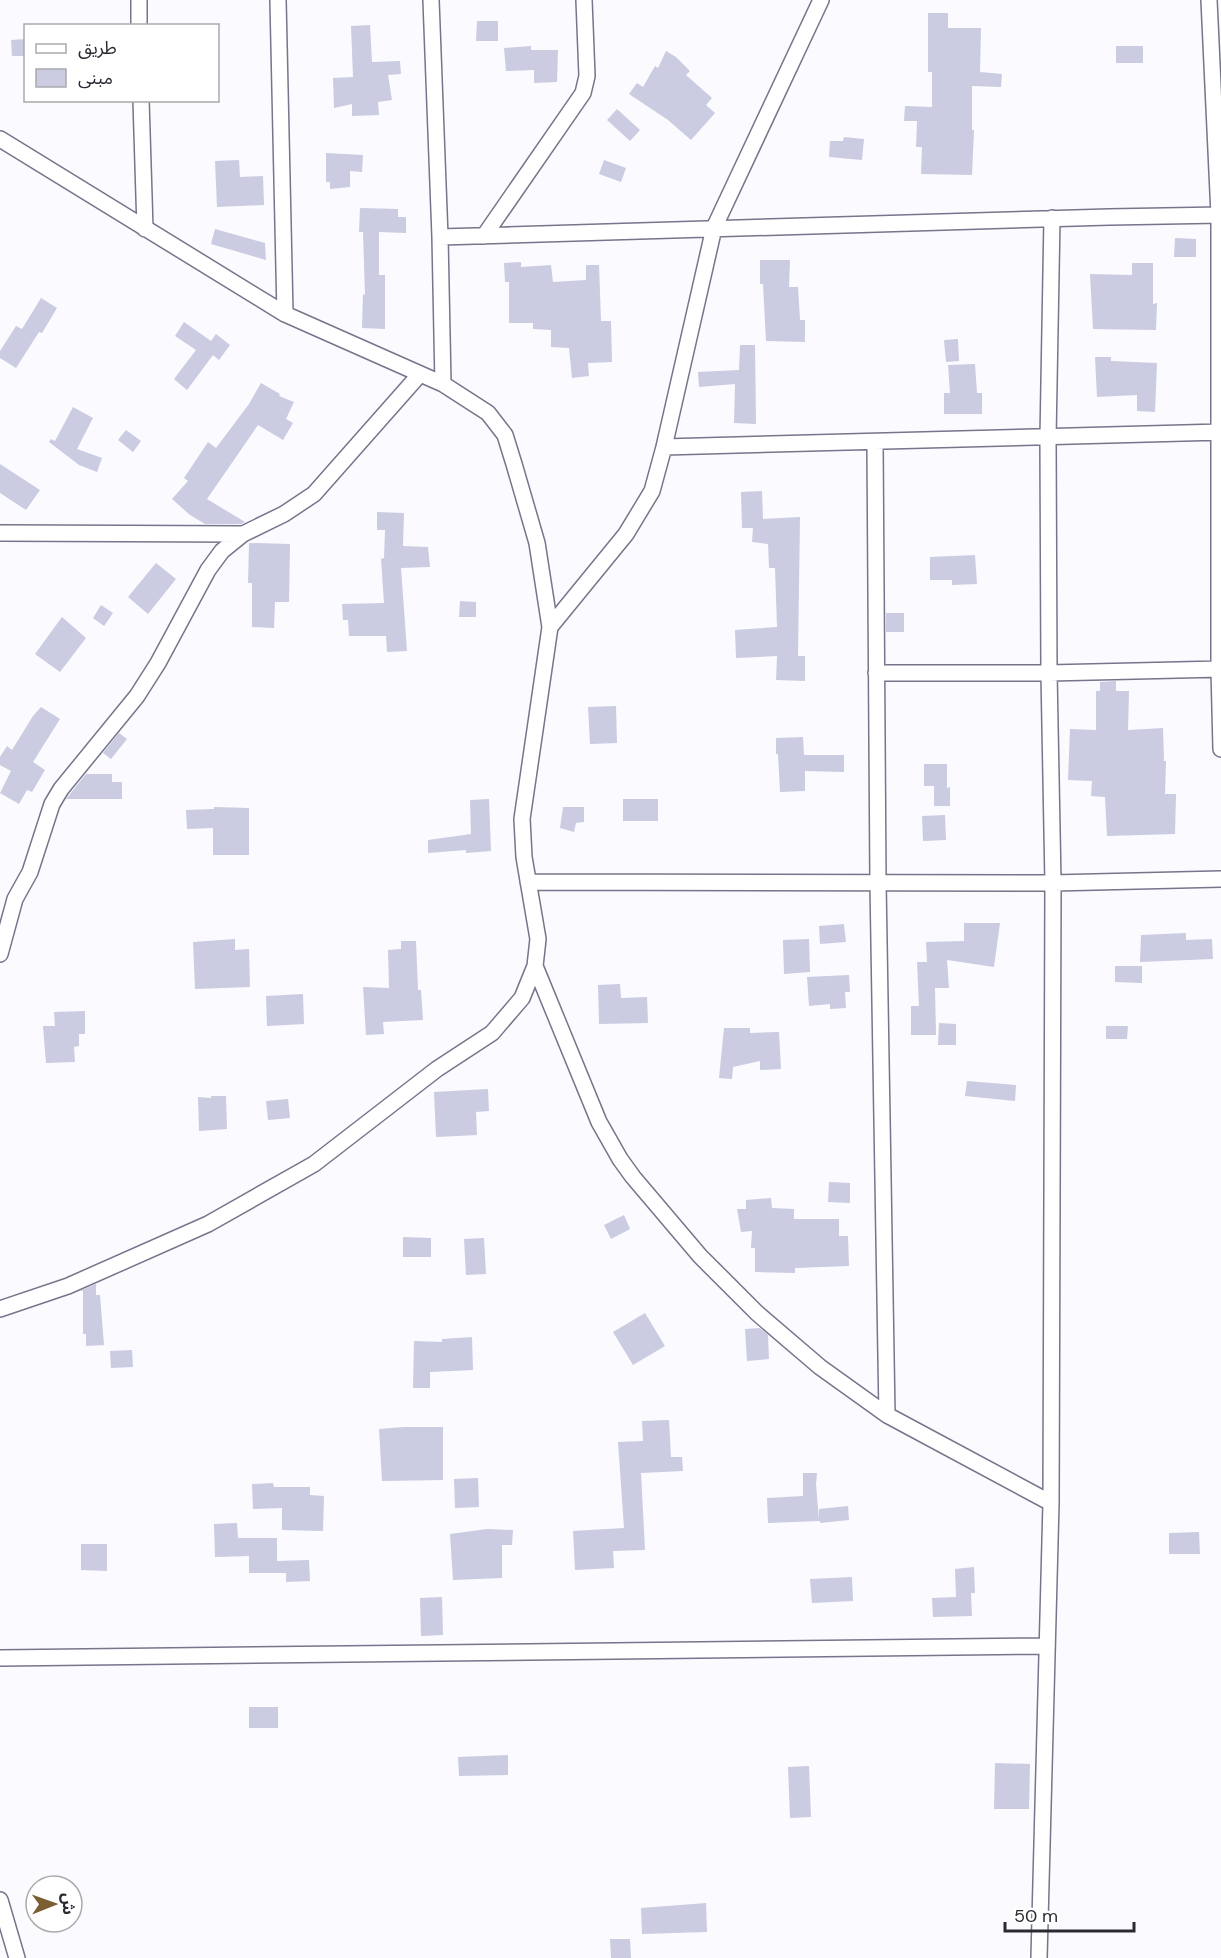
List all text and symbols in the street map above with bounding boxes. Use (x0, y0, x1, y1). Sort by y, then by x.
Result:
legend (24, 24, 219, 102)
text: طريق (78, 36, 117, 60)
text: مبنى (78, 66, 113, 90)
north arrow (24, 1874, 84, 1934)
text: ش (58, 1893, 79, 1915)
scale bar (1005, 1895, 1134, 1933)
text: 50 m (1014, 1904, 1058, 1928)

